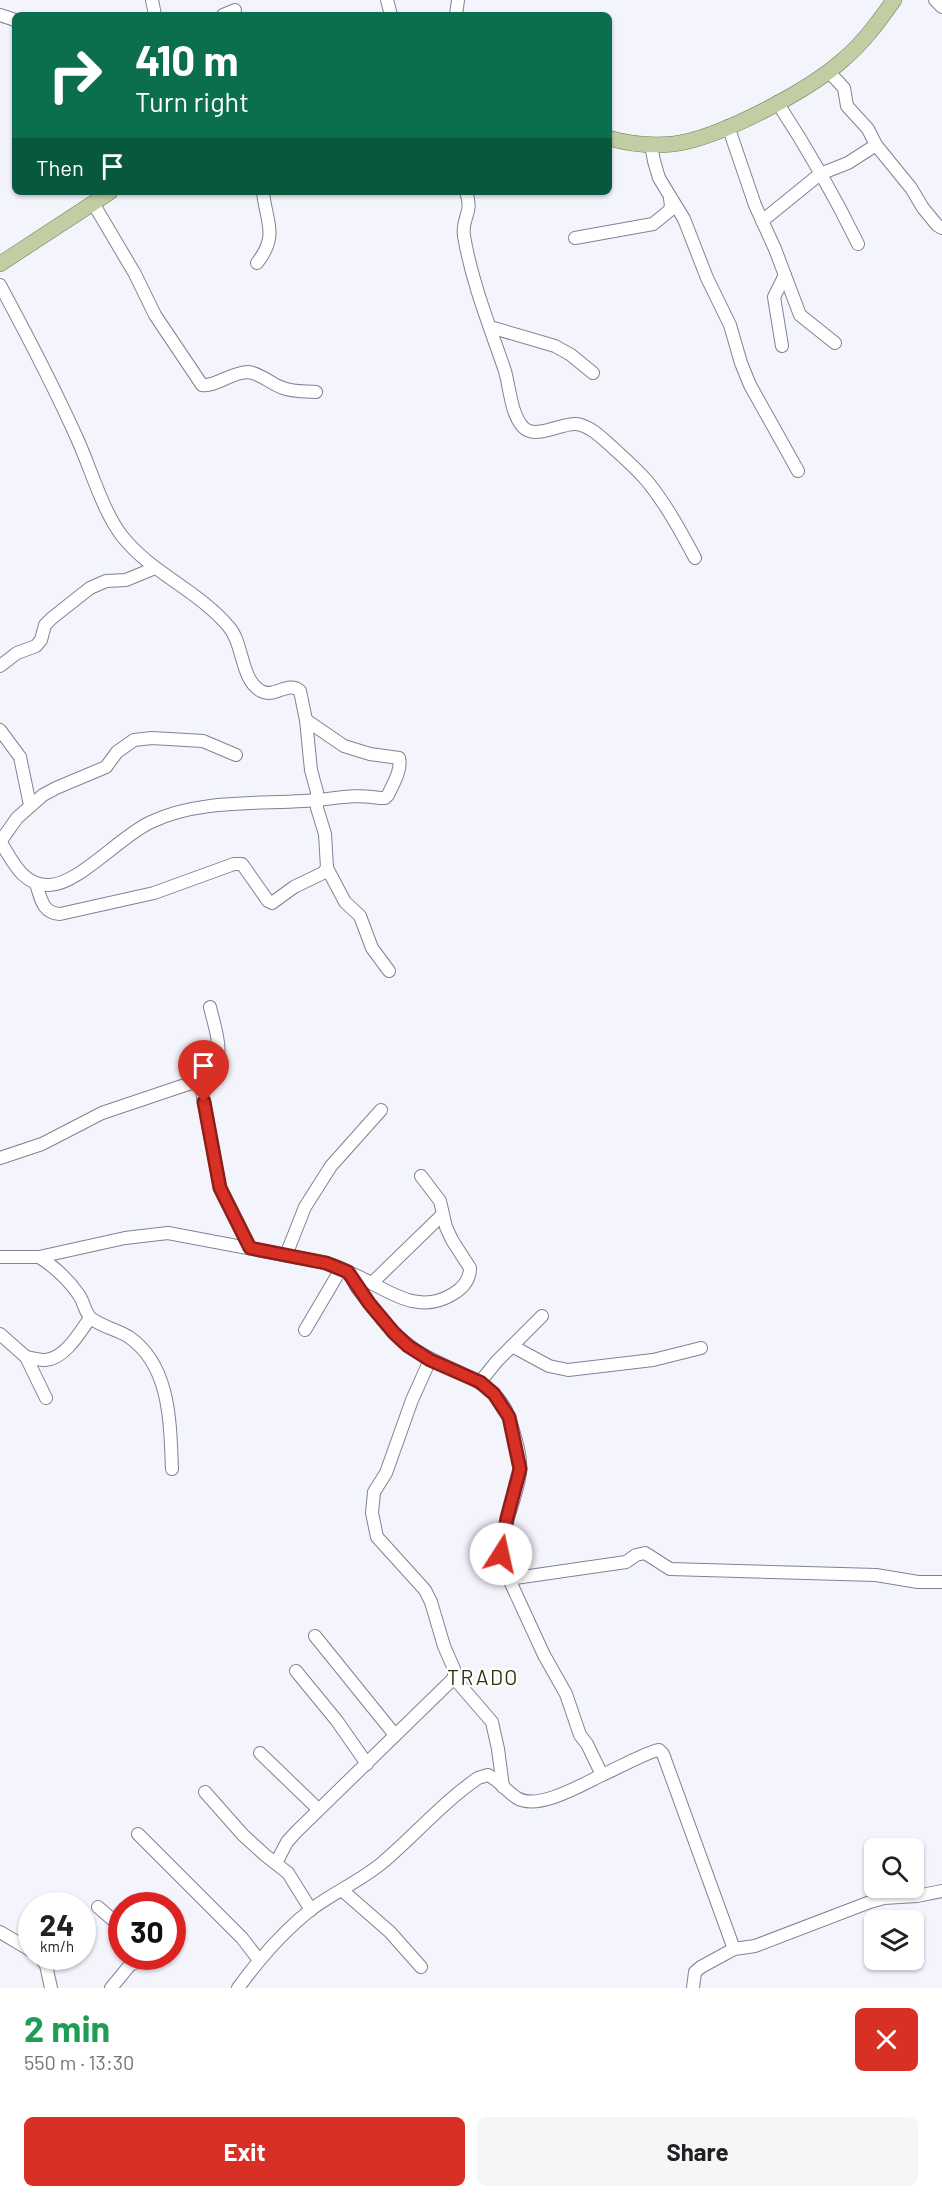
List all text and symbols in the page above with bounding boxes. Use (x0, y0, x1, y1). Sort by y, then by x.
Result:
text: 410 m (135, 34, 239, 84)
icon: right (36, 36, 114, 114)
text: Turn right (135, 85, 249, 117)
icon: arrive (96, 150, 129, 183)
text: Then (36, 154, 84, 180)
pin (178, 1040, 229, 1102)
icon: arrive (187, 1049, 220, 1082)
position arrow (469, 1522, 533, 1586)
district label: TRADO (447, 1664, 519, 1689)
map controls (864, 1838, 924, 1970)
button: search (864, 1838, 924, 1898)
speed limit sign: 30 (108, 1892, 186, 1970)
text: 24 (40, 1906, 74, 1942)
button: layers (864, 1910, 924, 1970)
text: km/h (40, 1937, 74, 1955)
text: 2 min (24, 2006, 110, 2049)
button: close (855, 2008, 918, 2071)
text: 550 m · 13:30 (24, 2050, 134, 2074)
button: Exit (24, 2117, 465, 2186)
button: Share (477, 2117, 918, 2186)

